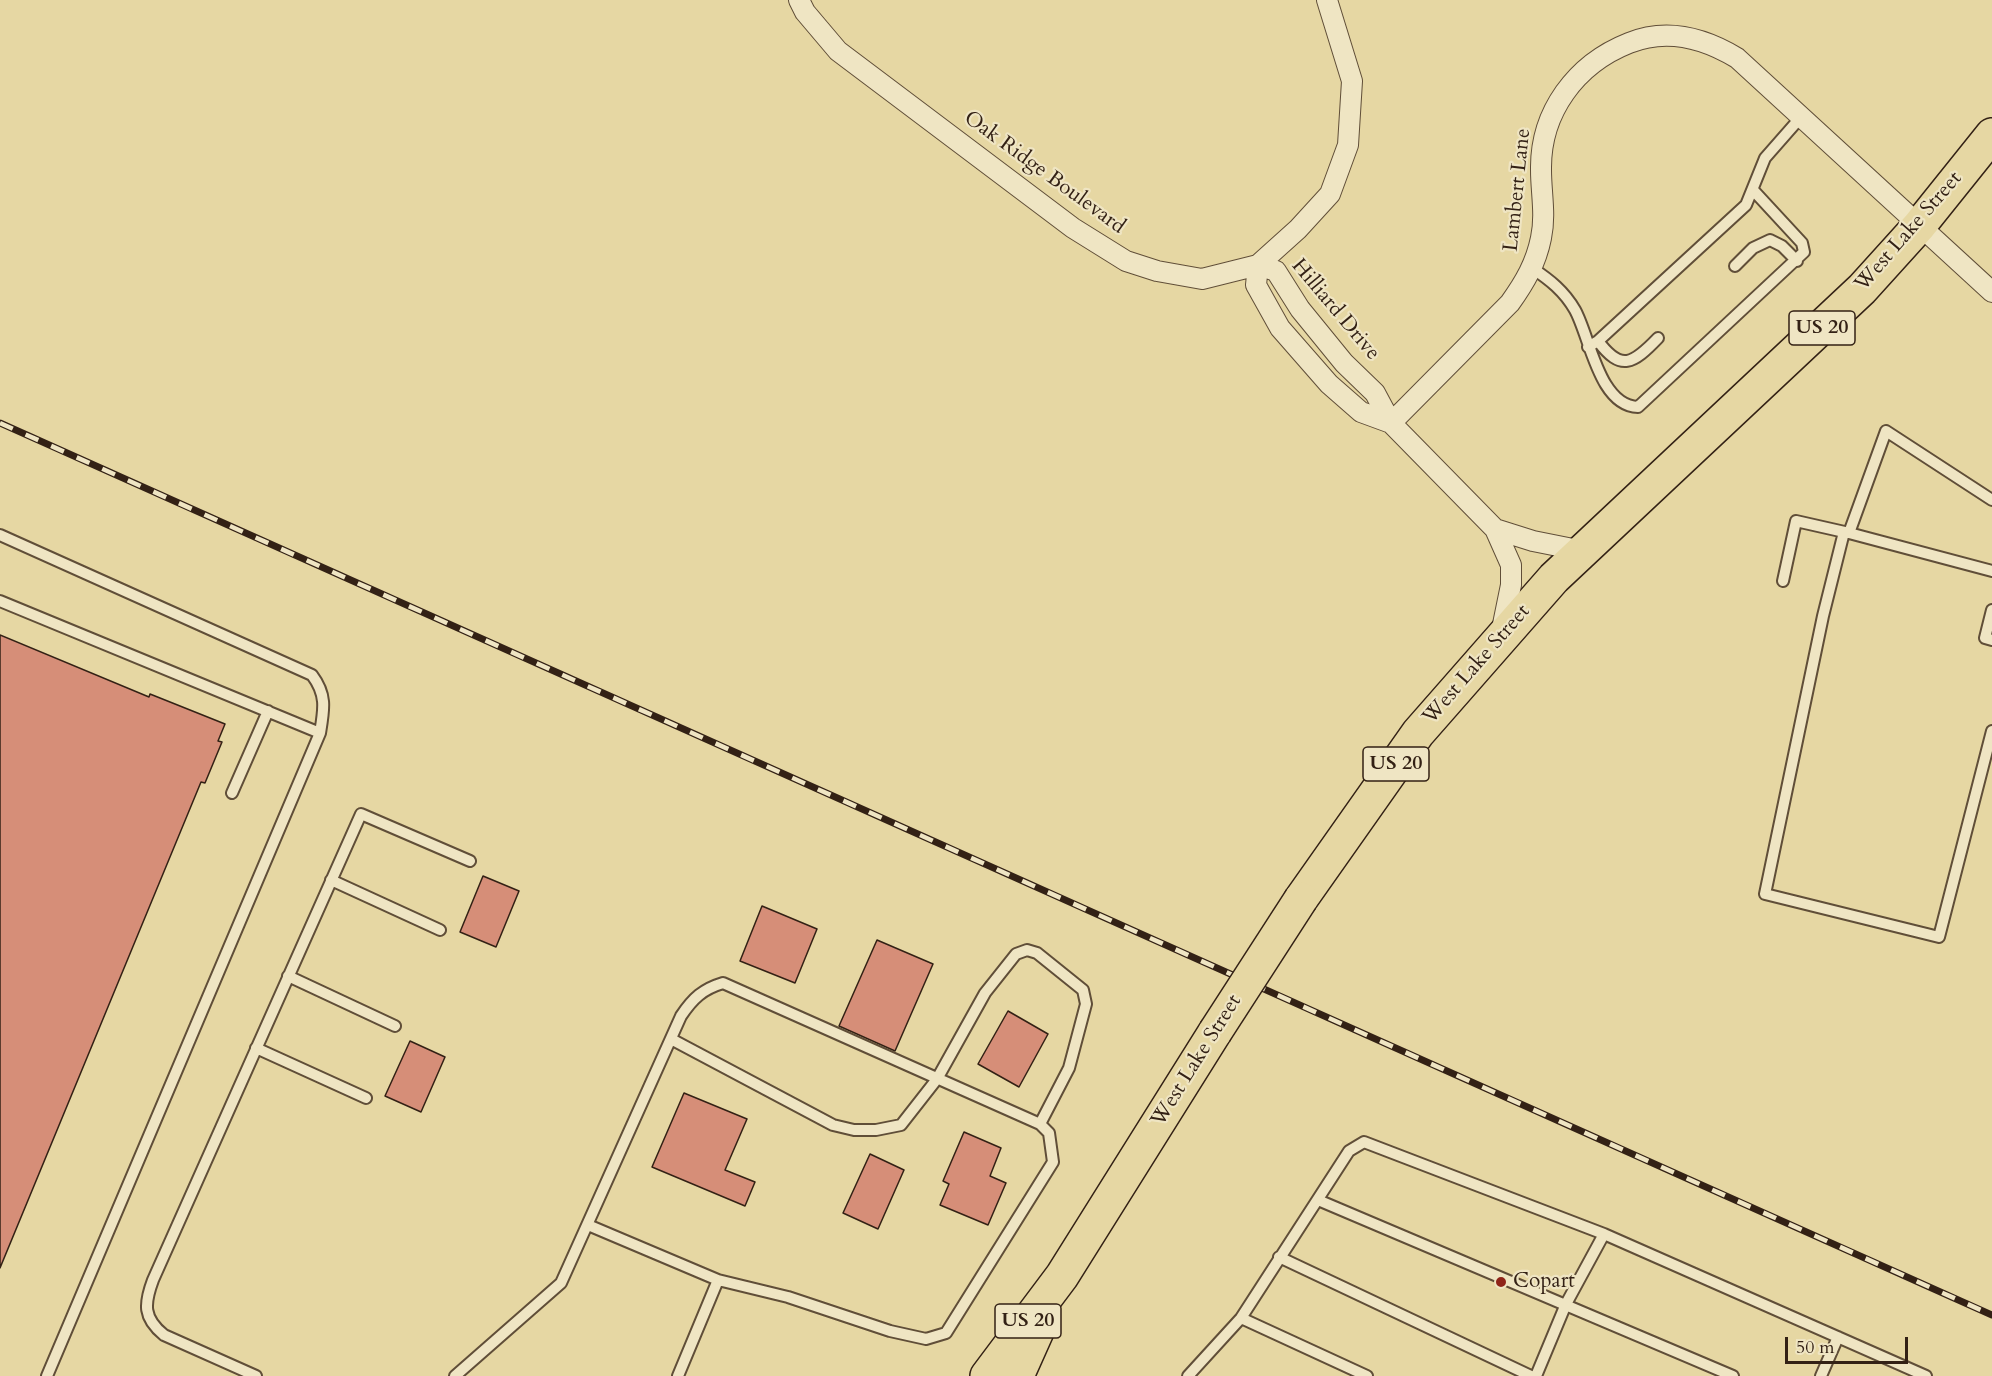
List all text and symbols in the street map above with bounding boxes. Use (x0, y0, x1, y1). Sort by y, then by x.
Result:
street label: Oak Ridge Boulevard (958, 106, 1130, 240)
street label: Lambert Lane (1499, 127, 1537, 253)
street label: West Lake Street (1850, 167, 1968, 297)
street label: Hilliard Drive (1285, 254, 1385, 366)
road number: US 20 (1789, 311, 1855, 345)
street label: West Lake Street (1418, 600, 1536, 730)
road number: US 20 (1363, 747, 1429, 781)
street label: West Lake Street (1146, 990, 1248, 1132)
place label: Copart (1513, 1269, 1575, 1295)
marker: Copart (1494, 1275, 1508, 1289)
road number: US 20 (995, 1304, 1061, 1338)
scale bar (1788, 1325, 1911, 1363)
text: 50 m (1796, 1335, 1835, 1360)

